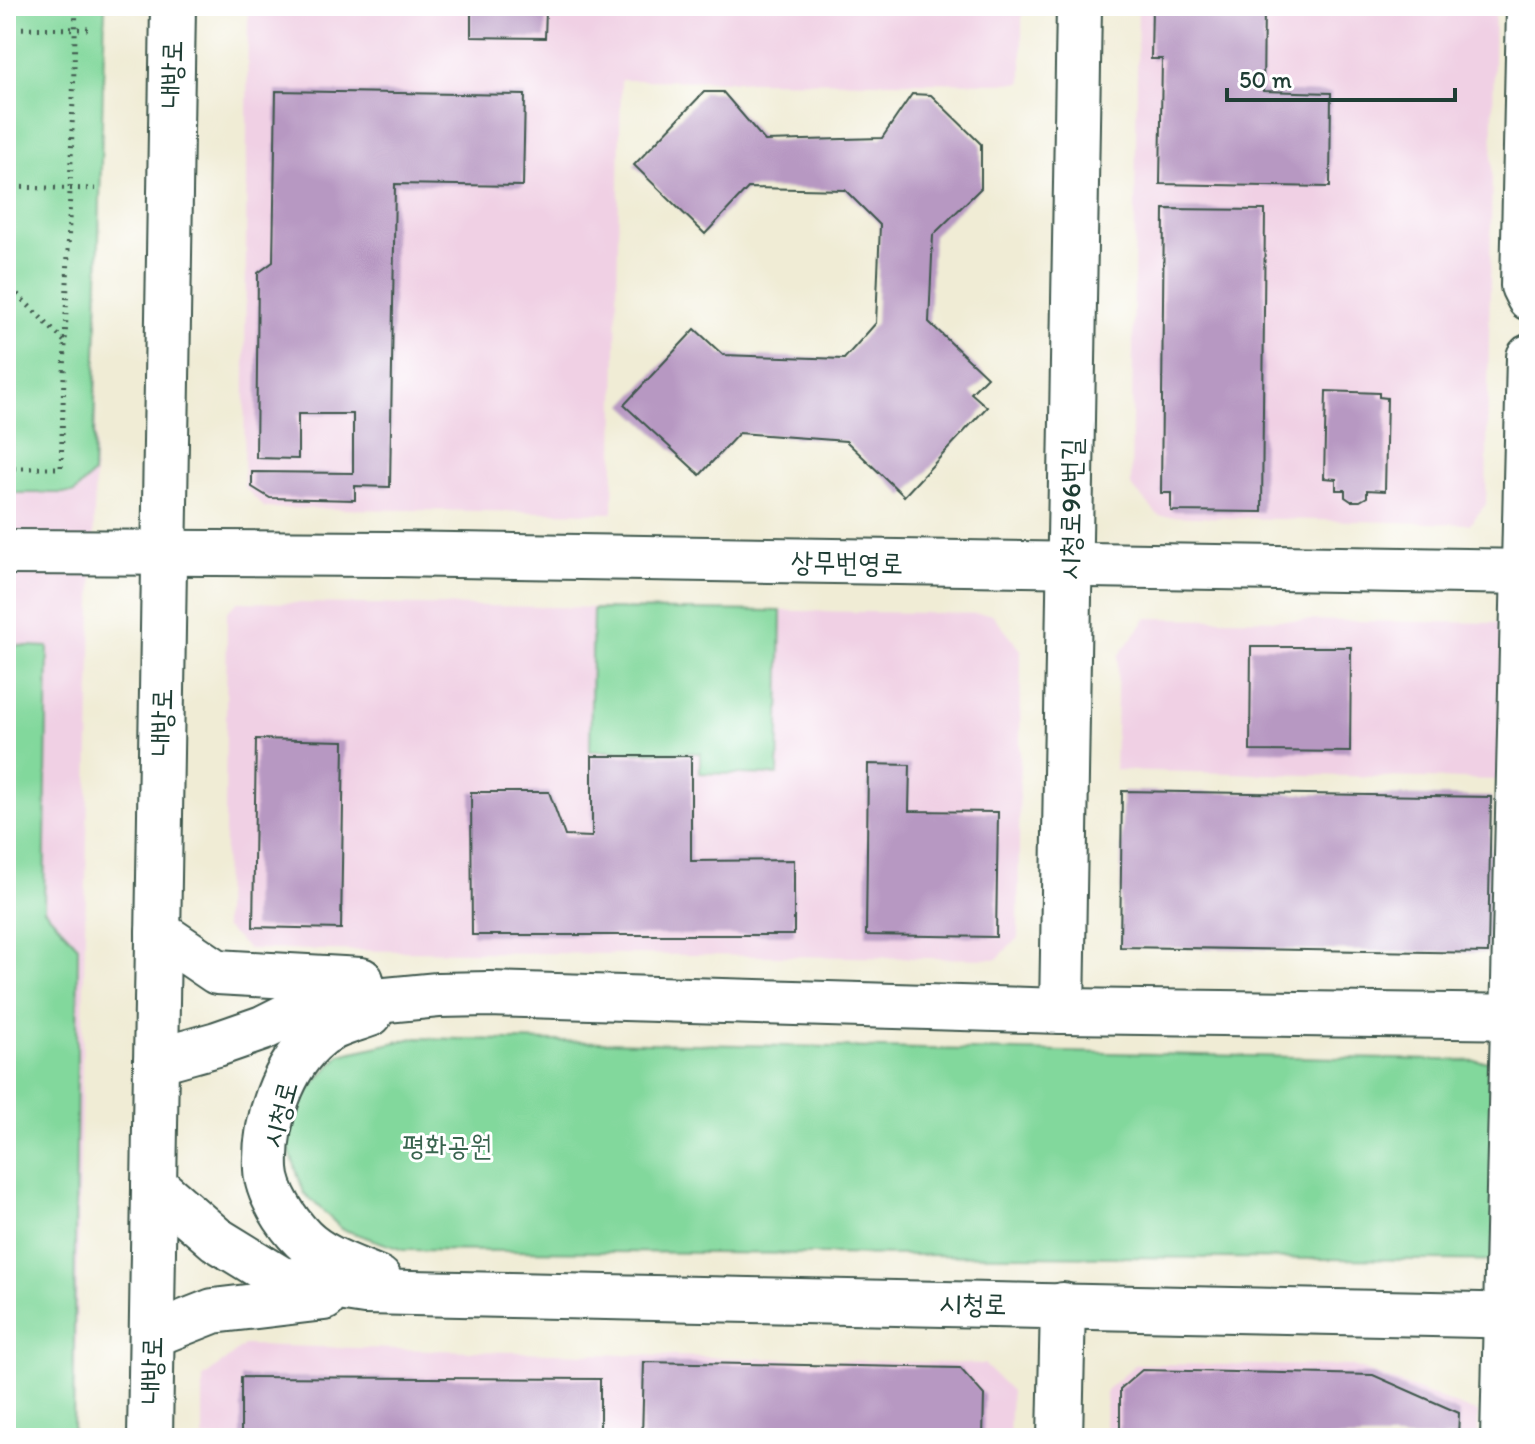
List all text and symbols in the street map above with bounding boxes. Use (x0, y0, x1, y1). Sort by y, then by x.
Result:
street label: 내방로 (153, 40, 189, 108)
scale bar (1227, 52, 1455, 102)
text: 50 m (1239, 65, 1292, 94)
street label: 시청로96번길 (1052, 438, 1088, 580)
street label: 상무번영로 (790, 544, 904, 580)
street label: 내방로 (143, 688, 179, 756)
street label: 시청로 (254, 1077, 304, 1151)
park label: 평화공원 (402, 1128, 492, 1162)
street label: 시청로 (939, 1285, 1007, 1321)
street label: 내방로 (133, 1336, 169, 1404)

